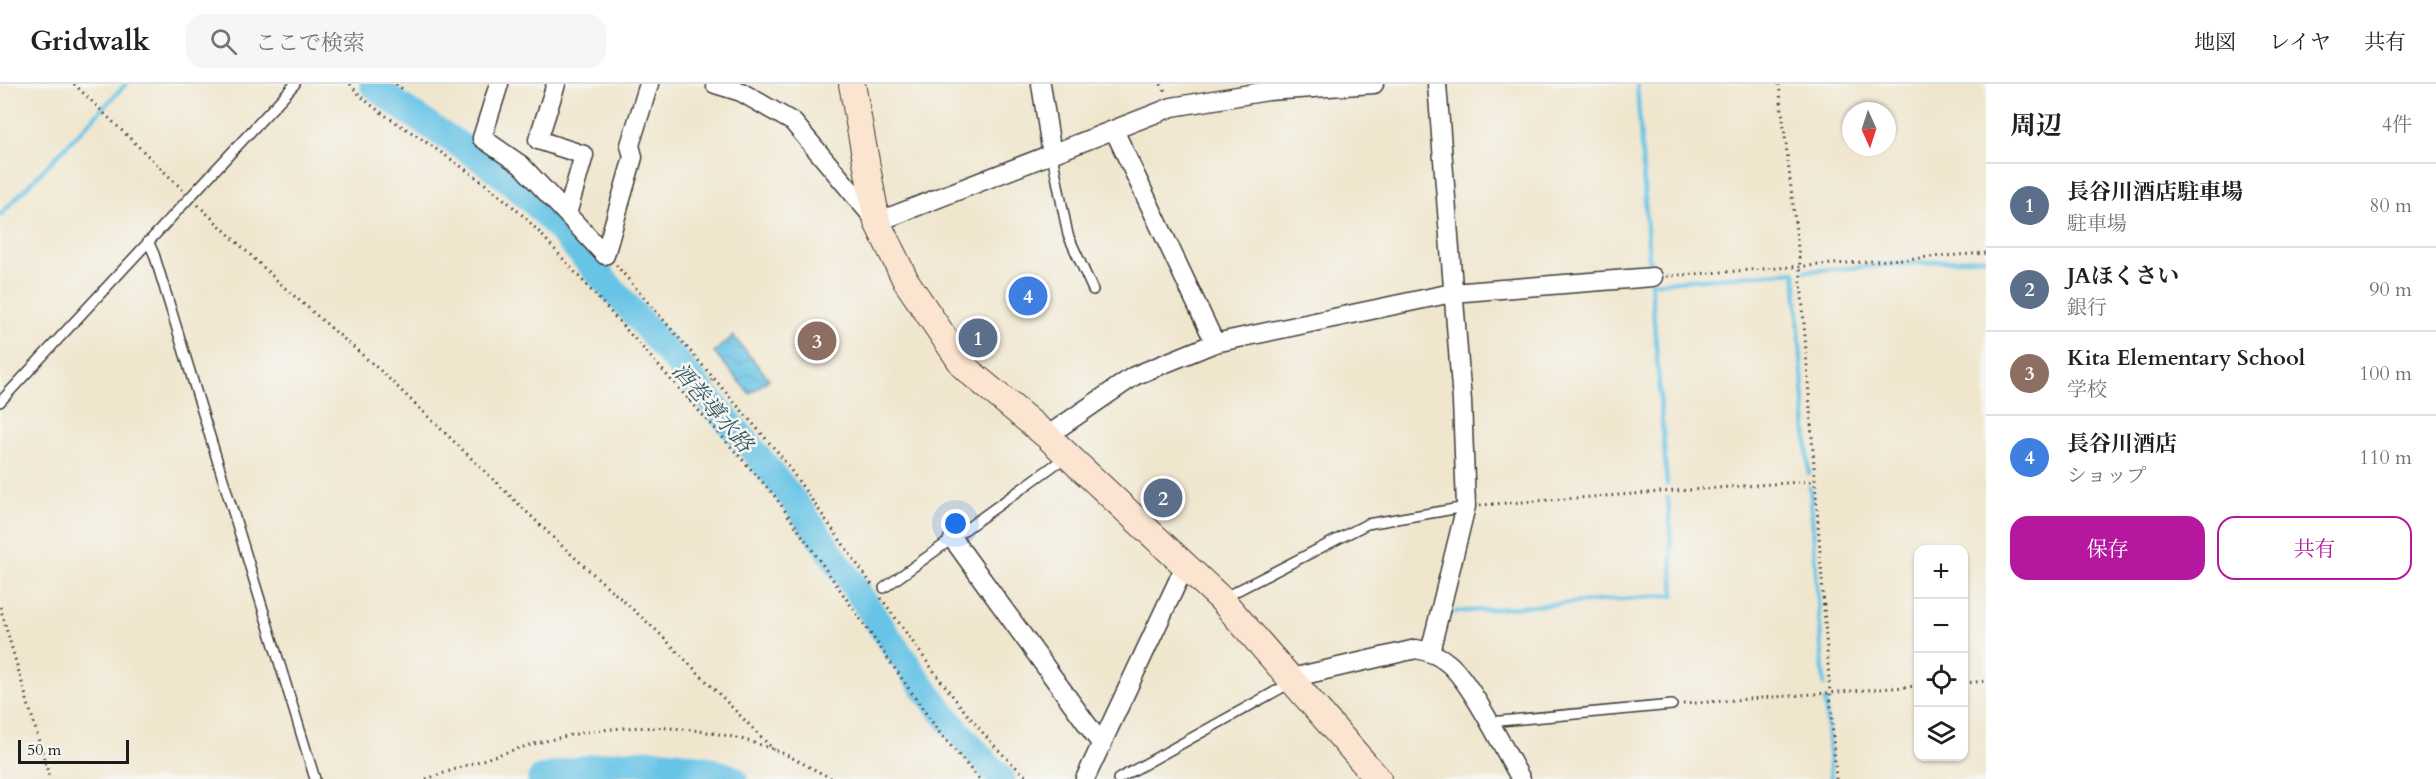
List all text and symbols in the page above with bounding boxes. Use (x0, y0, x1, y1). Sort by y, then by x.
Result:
search box (186, 14, 606, 68)
text: Gridwalk (30, 22, 150, 60)
icon: search (207, 25, 240, 58)
text: ここで検索 (255, 28, 365, 58)
text: 地図 (2194, 28, 2236, 57)
text: レイヤ (2269, 28, 2331, 57)
text: 共有 (2364, 28, 2406, 57)
north arrow (1842, 102, 1896, 156)
text: 周辺 (2010, 108, 2062, 143)
text: 4件 (2382, 111, 2412, 138)
text: 長谷川酒店駐車場 (2067, 177, 2243, 207)
text: 1 (2024, 192, 2035, 219)
text: 80 m (2369, 192, 2412, 219)
text: 駐車場 (2067, 210, 2127, 237)
text: JAほくさい (2067, 261, 2179, 291)
pin: 4 (1008, 274, 1048, 318)
text: 2 (2024, 276, 2035, 303)
text: 90 m (2369, 276, 2412, 303)
text: 銀行 (2067, 294, 2107, 321)
pin: 1 (958, 316, 998, 360)
pin: 3 (798, 318, 836, 364)
text: Kita Elementary School (2067, 343, 2305, 373)
water label: 酒巻導水路 (665, 356, 761, 461)
text: 3 (2024, 360, 2035, 387)
text: 100 m (2359, 360, 2412, 387)
text: 学校 (2067, 376, 2107, 403)
text: 長谷川酒店 (2067, 429, 2177, 459)
text: 4 (2024, 444, 2035, 471)
text: 110 m (2359, 444, 2412, 471)
text: ショップ (2067, 462, 2147, 489)
pin: 2 (1144, 476, 1182, 520)
your location (941, 509, 970, 538)
button: 保存 (2010, 516, 2205, 580)
button: 共有 (2217, 516, 2412, 580)
map controls (1914, 545, 1968, 761)
button: + (1914, 545, 1968, 599)
button: − (1914, 599, 1968, 653)
button: locate (1914, 653, 1968, 707)
button: layers (1914, 707, 1968, 761)
scale bar (18, 737, 129, 764)
text: 50 m (27, 739, 61, 761)

